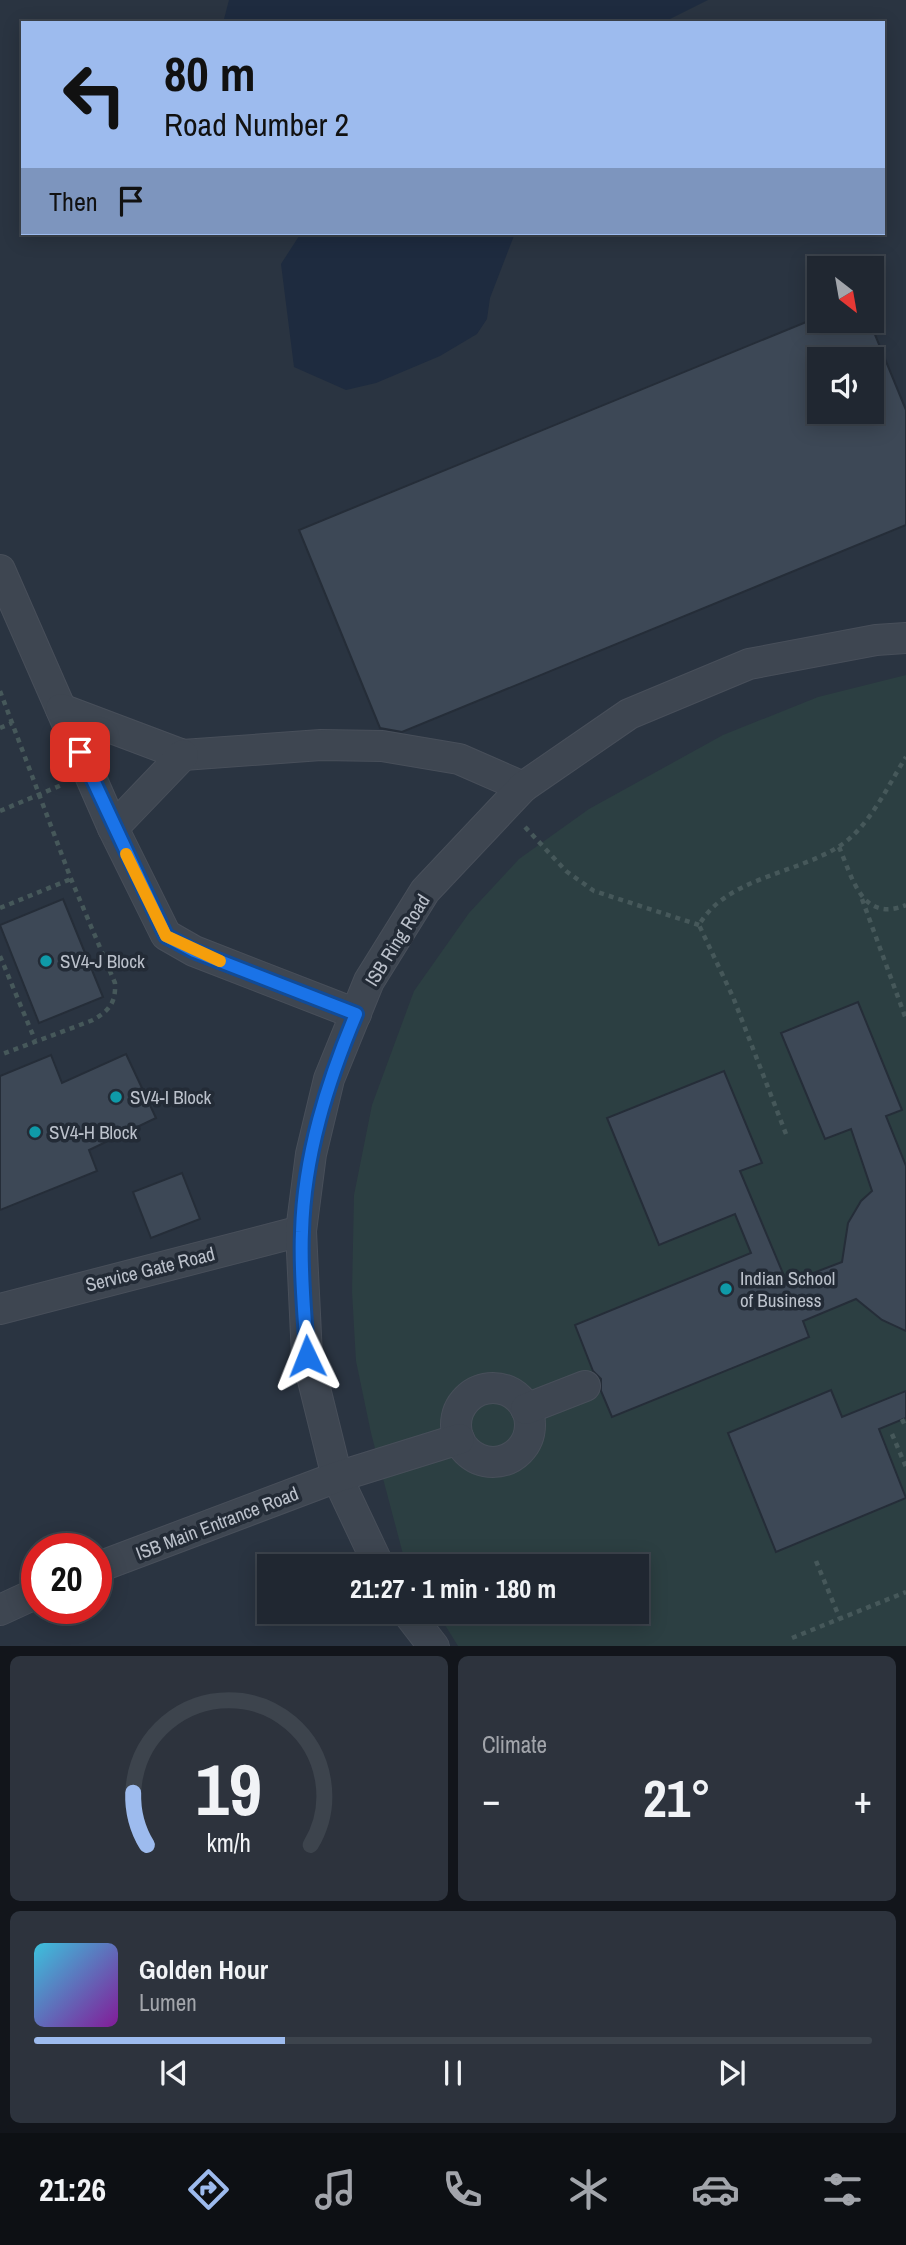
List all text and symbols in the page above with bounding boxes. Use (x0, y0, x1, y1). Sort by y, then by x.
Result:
text: 80 m (164, 40, 256, 106)
icon: left (49, 49, 140, 140)
text: Road Number 2 (164, 103, 349, 146)
icon: arrive (112, 182, 150, 220)
text: Then (49, 184, 98, 219)
north arrow (807, 256, 884, 332)
map controls (807, 256, 884, 424)
button: sound (807, 347, 884, 424)
pin (50, 722, 110, 782)
icon: arrive (61, 733, 99, 771)
street label: ISB Ring Road (358, 889, 436, 991)
place label: SV4-J Block (60, 948, 145, 974)
marker: SV4-J Block (38, 953, 54, 969)
place label: SV4-I Block (130, 1084, 212, 1110)
marker: SV4-I Block (108, 1089, 124, 1105)
place label: SV4-H Block (49, 1119, 138, 1145)
marker: SV4-H Block (27, 1124, 43, 1140)
street label: Service Gate Road (83, 1240, 217, 1298)
place label: Indian School of Business (740, 1265, 835, 1313)
marker: Indian School of Business (718, 1281, 734, 1297)
position arrow (270, 1319, 344, 1393)
street label: ISB Main Entrance Road (132, 1480, 302, 1566)
speed limit sign: 20 (21, 1533, 112, 1624)
text: 21:27 · 1 min · 180 m (350, 1571, 556, 1606)
text: Climate (482, 1729, 547, 1760)
text: 19 (196, 1740, 262, 1838)
text: 21° (643, 1763, 711, 1833)
text: − (482, 1774, 500, 1825)
text: + (854, 1774, 872, 1825)
text: km/h (207, 1825, 251, 1859)
text: Golden Hour (139, 1952, 268, 1987)
text: Lumen (139, 1987, 197, 2018)
icon: previous (155, 2054, 193, 2092)
icon: pause (434, 2054, 472, 2092)
icon: next (713, 2054, 751, 2092)
icon: directions (184, 2165, 233, 2214)
icon: music (311, 2165, 360, 2214)
icon: phone (438, 2165, 487, 2214)
icon: climate (564, 2165, 613, 2214)
icon: car (691, 2165, 740, 2214)
icon: filters (818, 2165, 867, 2214)
text: 21:26 (39, 2168, 106, 2211)

